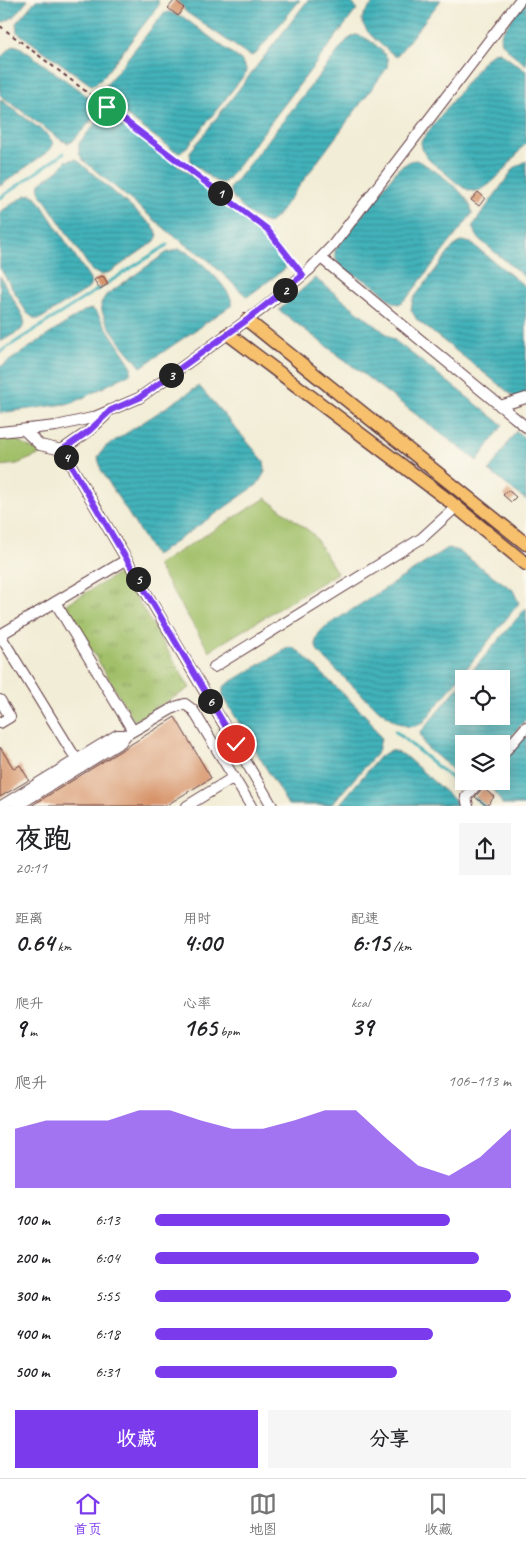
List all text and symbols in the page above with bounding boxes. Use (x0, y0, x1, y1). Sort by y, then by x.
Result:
pin (86, 86, 128, 128)
icon: arrive (93, 93, 121, 121)
pin: 1 (208, 180, 232, 206)
text: 1 (217, 185, 224, 202)
pin: 2 (272, 278, 298, 302)
text: 2 (282, 282, 289, 299)
pin: 3 (158, 362, 184, 388)
text: 3 (168, 367, 175, 384)
pin: 4 (54, 444, 78, 470)
text: 4 (63, 449, 70, 466)
pin: 5 (126, 566, 150, 592)
text: 5 (135, 571, 142, 588)
map controls (455, 670, 510, 790)
button: locate (455, 670, 510, 725)
pin: 6 (198, 688, 222, 714)
text: 6 (207, 693, 214, 710)
pin (215, 723, 257, 765)
icon: check (222, 730, 250, 758)
button: layers (455, 735, 510, 790)
text: 夜跑 (15, 821, 71, 856)
button: share (459, 823, 511, 875)
text: 20:11 (15, 858, 47, 878)
text: 距离 (15, 910, 43, 927)
text: 用时 (183, 910, 211, 927)
text: 配速 (351, 910, 379, 927)
text: 0.64 (15, 927, 54, 959)
text: 4:00 (183, 927, 222, 959)
text: 6:15 (351, 927, 390, 959)
text: km (54, 938, 71, 955)
text: /km (390, 938, 412, 955)
text: kcal (351, 994, 370, 1011)
text: 爬升 (15, 995, 43, 1012)
text: 心率 (183, 995, 211, 1012)
text: 39 (351, 1011, 373, 1043)
text: 9 (15, 1012, 26, 1044)
text: 165 (183, 1012, 217, 1044)
text: m (26, 1023, 37, 1040)
text: bpm (217, 1023, 240, 1040)
text: 106–113 m (448, 1071, 511, 1091)
text: 爬升 (15, 1073, 47, 1093)
text: 100 m (15, 1210, 50, 1230)
text: 6:13 (95, 1210, 120, 1230)
text: 200 m (15, 1248, 50, 1268)
text: 6:04 (95, 1248, 120, 1268)
text: 300 m (15, 1286, 50, 1306)
text: 5:55 (95, 1286, 120, 1306)
text: 400 m (15, 1324, 50, 1344)
text: 6:18 (95, 1324, 120, 1344)
text: 500 m (15, 1362, 49, 1382)
text: 6:31 (95, 1362, 120, 1382)
button: 收藏 (15, 1410, 258, 1468)
button: 分享 (268, 1410, 511, 1468)
tab: 首页 (74, 1490, 102, 1538)
tab: 地图 (249, 1490, 277, 1538)
tab: 收藏 (424, 1490, 452, 1538)

